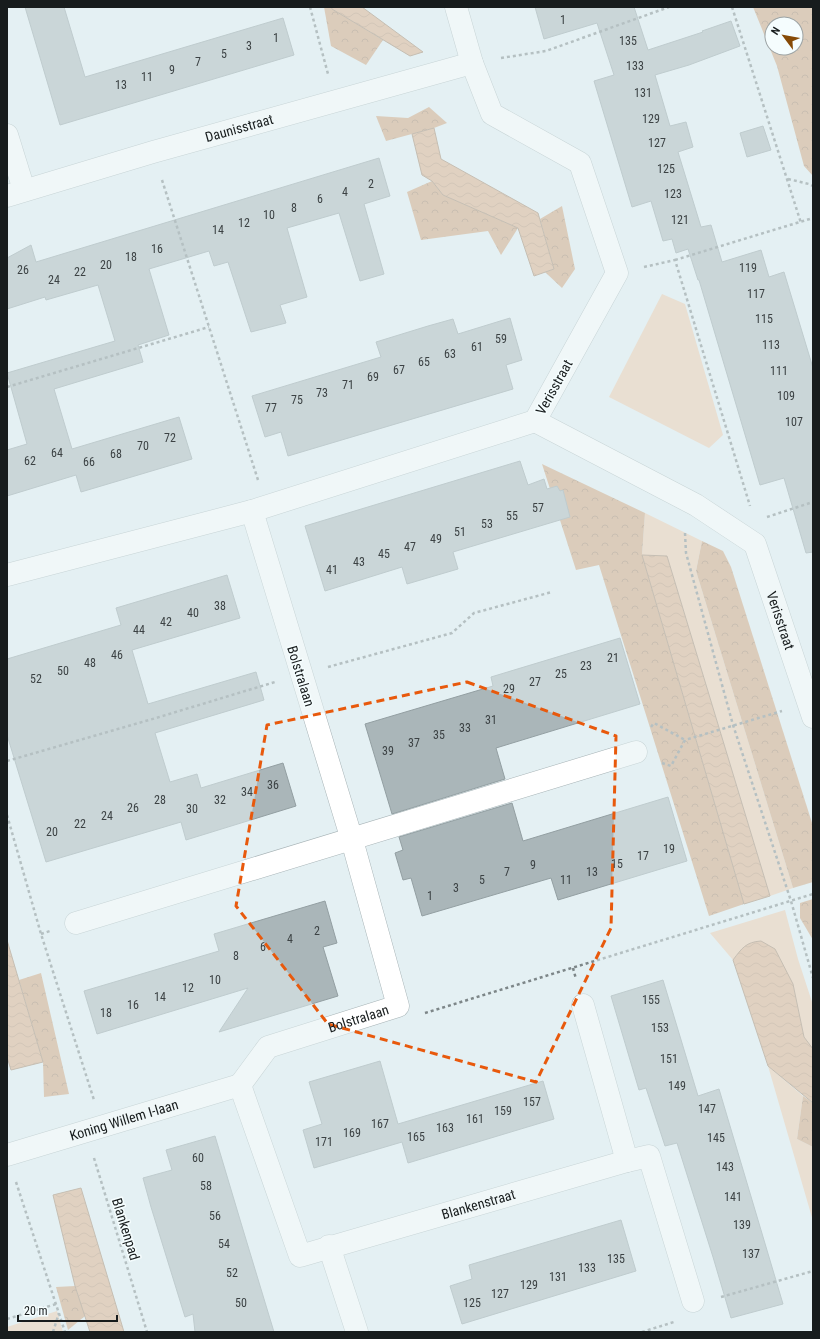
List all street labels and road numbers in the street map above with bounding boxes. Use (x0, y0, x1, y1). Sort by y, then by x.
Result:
street label: Daunisstraat (203, 111, 275, 145)
street label: Verisstraat (532, 357, 576, 417)
street label: Verisstraat (764, 589, 798, 652)
street label: Bolstralaan (284, 644, 318, 708)
street label: Bolstralaan (326, 1001, 391, 1036)
street label: Koning Willem I-laan (68, 1096, 180, 1144)
street label: Blankenstraat (440, 1186, 517, 1222)
street label: Blankenpad (109, 1196, 143, 1262)

